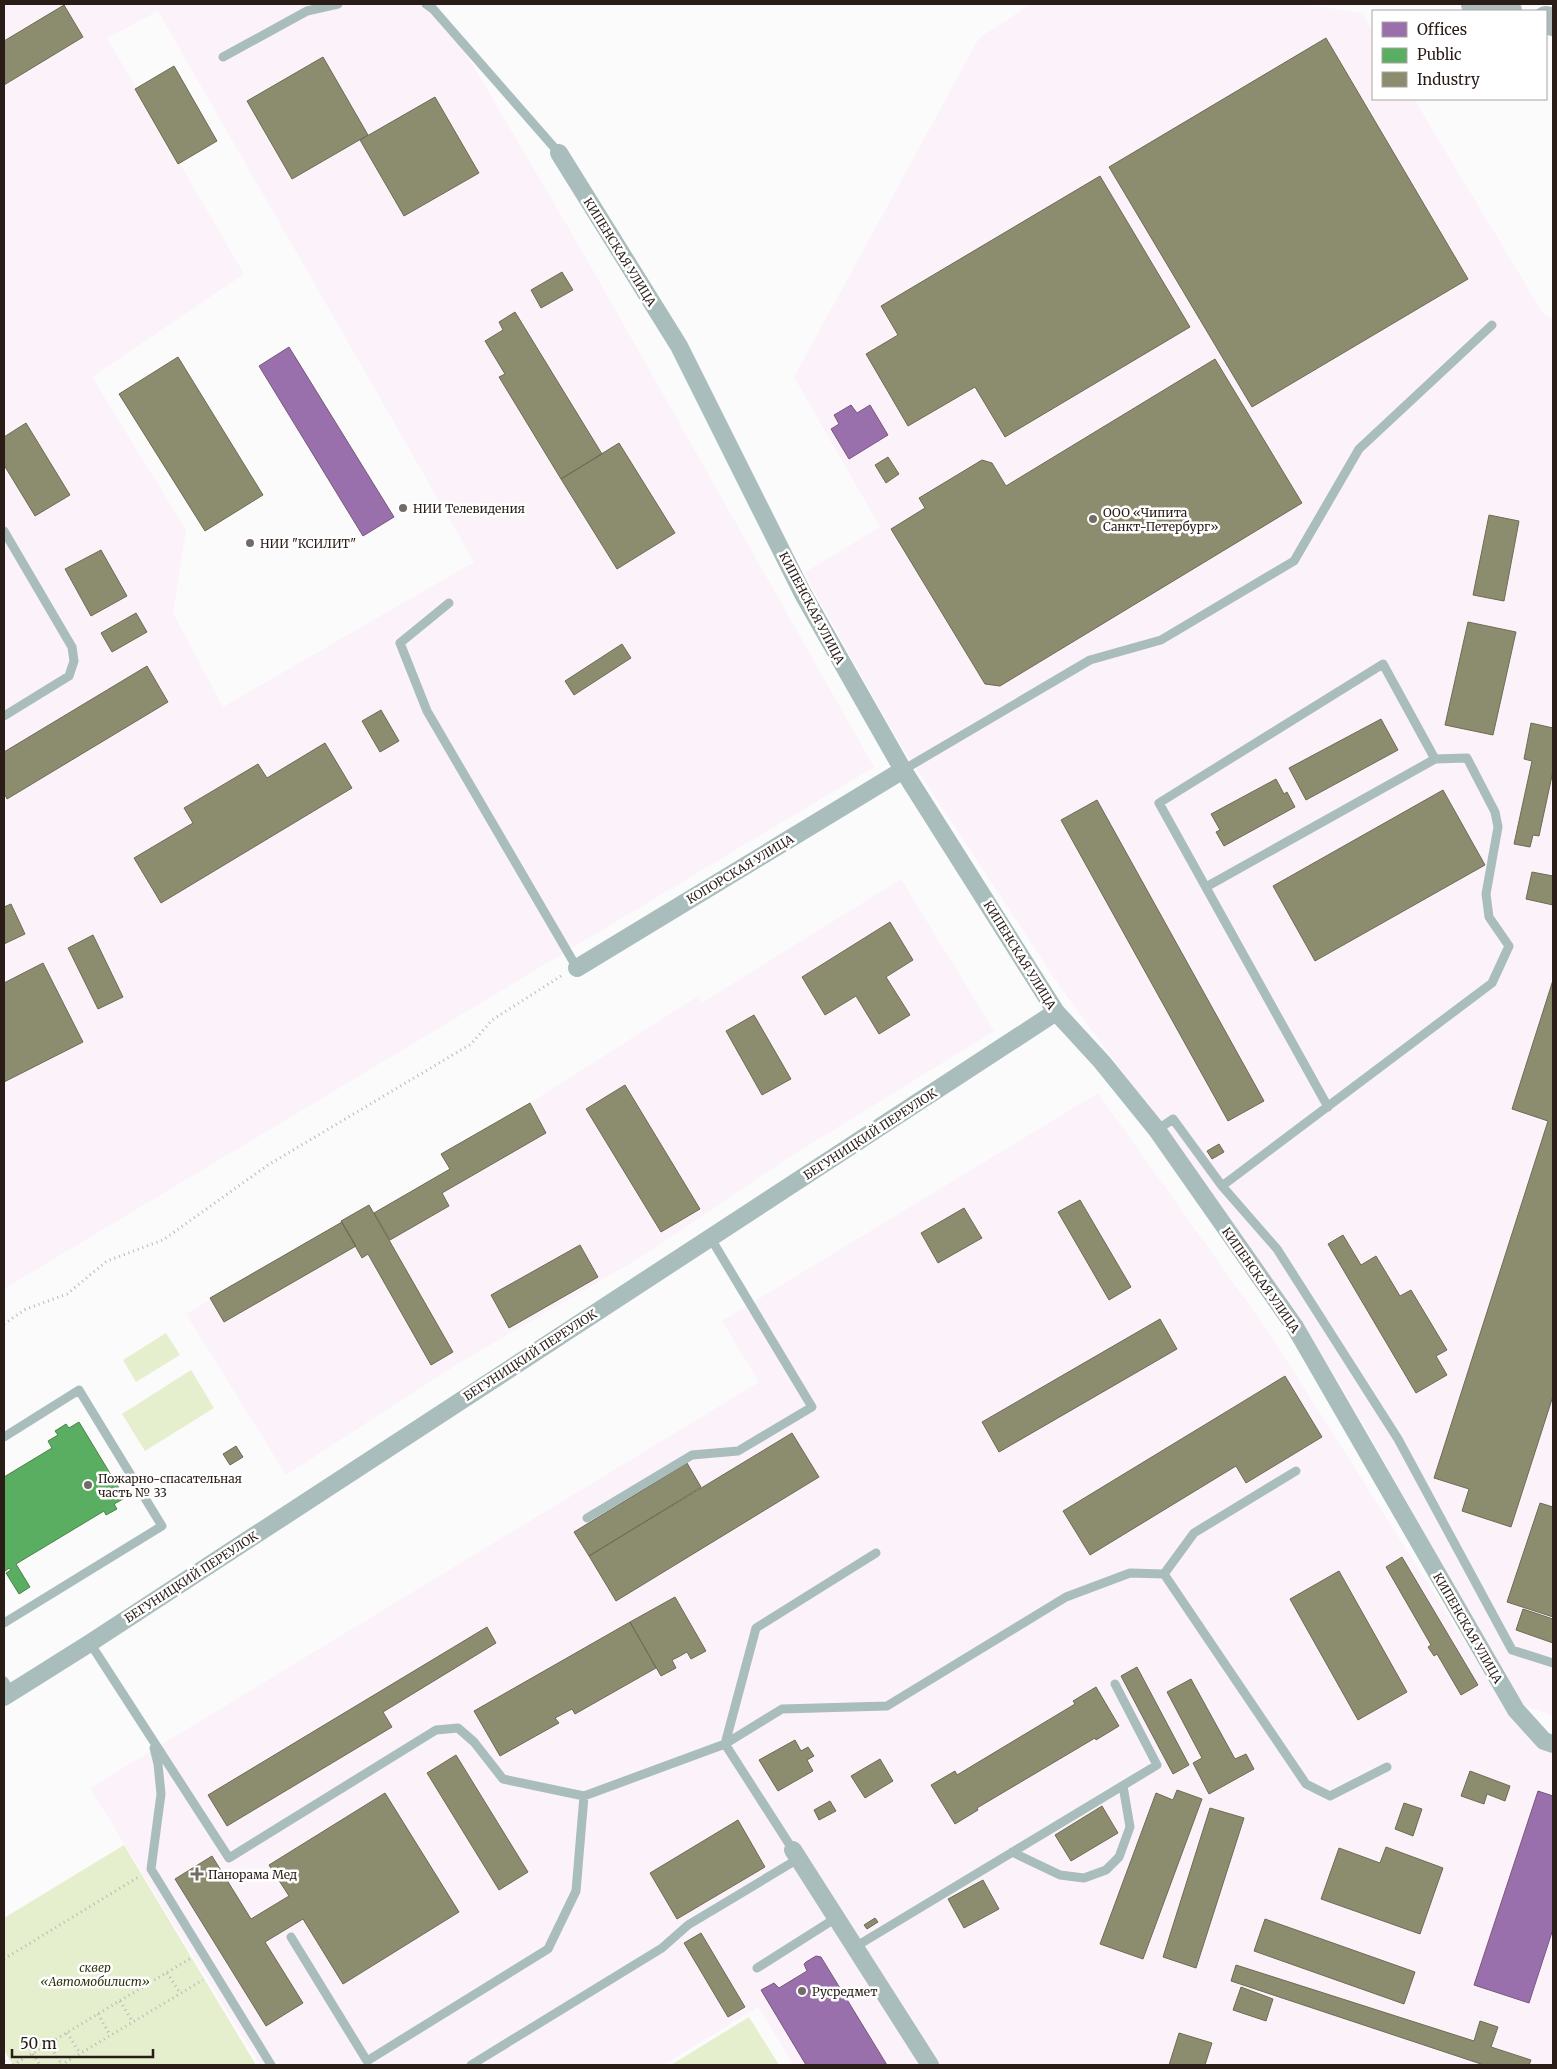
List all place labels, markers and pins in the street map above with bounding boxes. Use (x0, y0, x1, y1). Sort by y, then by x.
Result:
place label: НИИ Телевидения (413, 501, 525, 516)
marker: НИИ Телевидения (397, 502, 409, 514)
place label: ООО «Чипита Санкт-Петербург» (1103, 505, 1218, 534)
marker: ООО «Чипита Санкт-Петербург» (1087, 513, 1099, 525)
place label: НИИ "КСИЛИТ" (260, 536, 356, 551)
marker: НИИ "КСИЛИТ" (244, 537, 256, 549)
place label: Пожарно-спасательная часть № 33 (98, 1471, 242, 1500)
marker: Пожарно-спасательная часть № 33 (82, 1479, 94, 1491)
marker: Панорама Мед (190, 1867, 204, 1881)
place label: Панорама Мед (208, 1867, 297, 1882)
place label: Русредмет (812, 1984, 878, 1999)
marker: Русредмет (796, 1985, 808, 1997)

